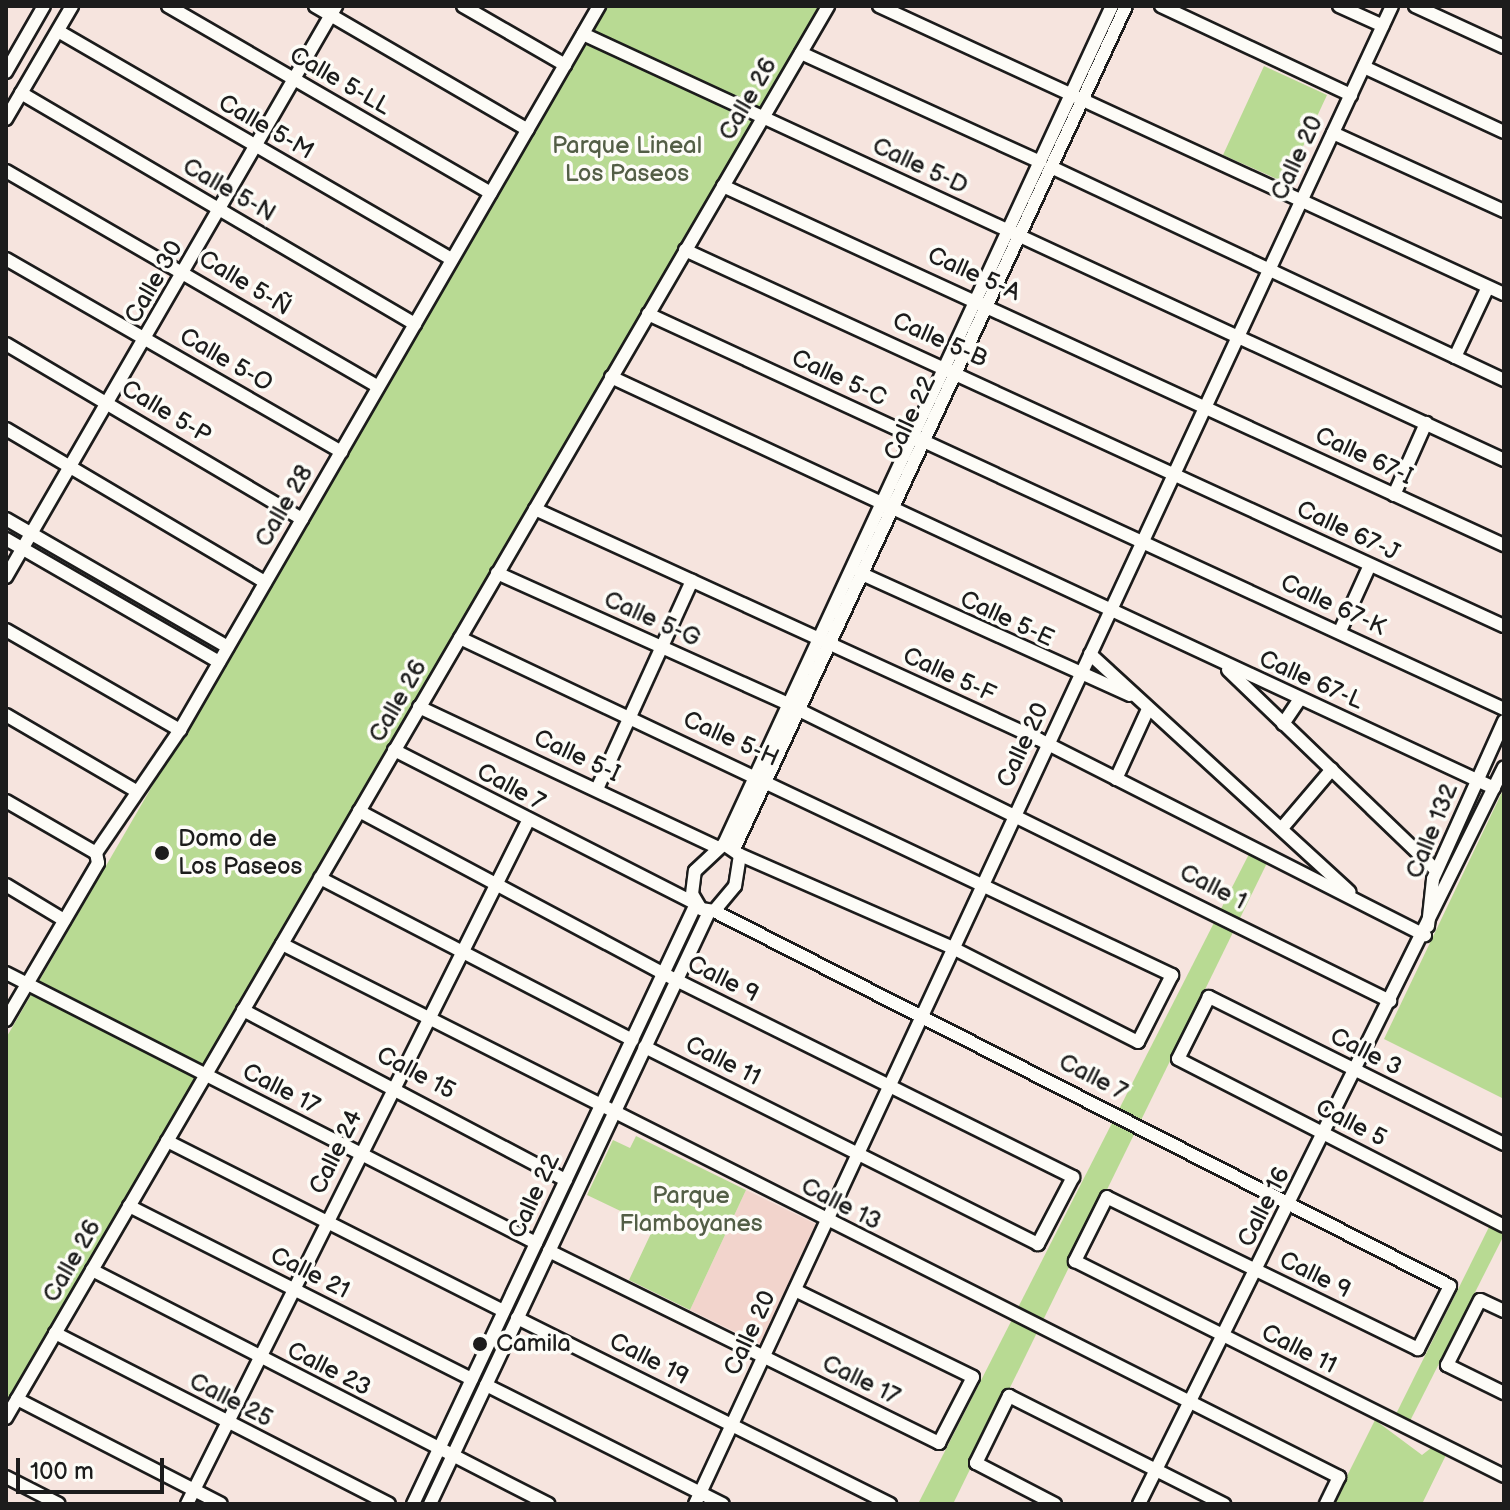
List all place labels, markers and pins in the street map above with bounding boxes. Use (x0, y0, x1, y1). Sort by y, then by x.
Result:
place label: Domo de Los Paseos (178, 825, 302, 881)
marker: Domo de Los Paseos (153, 844, 171, 862)
place label: Camila (496, 1330, 571, 1358)
marker: Camila (471, 1335, 489, 1353)

